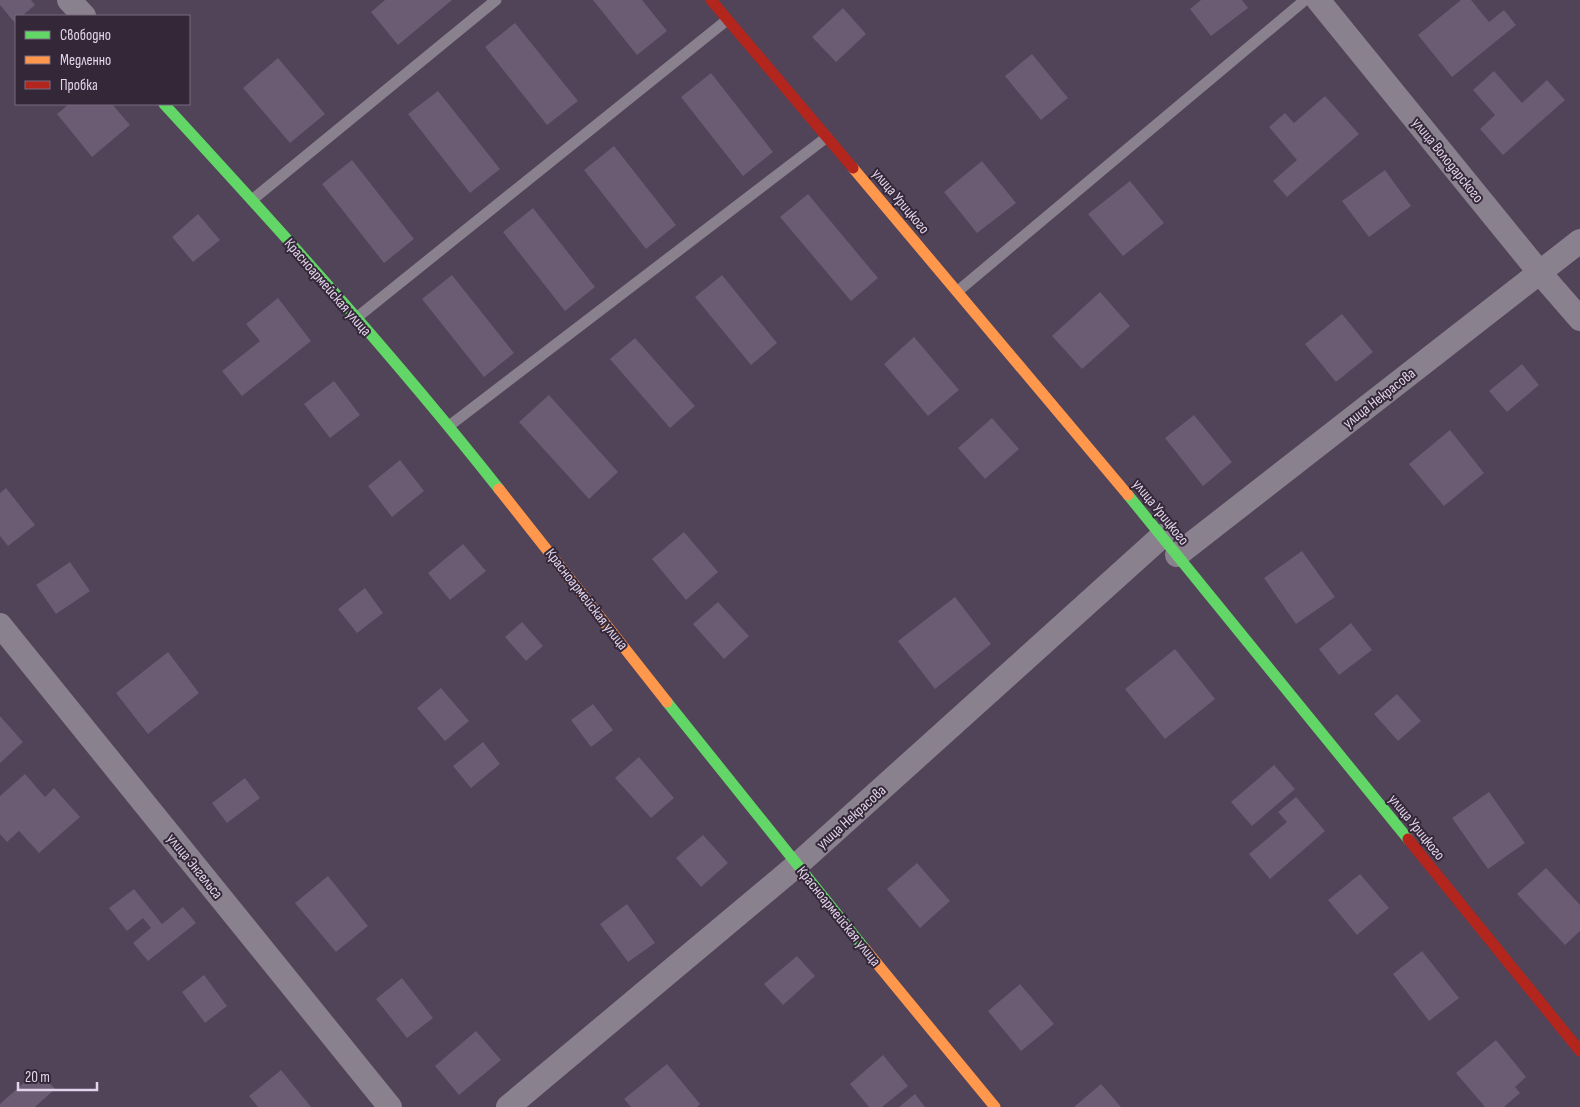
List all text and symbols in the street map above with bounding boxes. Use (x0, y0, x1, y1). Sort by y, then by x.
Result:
legend (15, 15, 190, 105)
text: Свободно (60, 26, 111, 45)
text: Медленно (60, 51, 111, 70)
text: Пробка (60, 76, 98, 95)
street label: улица Володарского (1408, 114, 1488, 207)
street label: улица Урицкого (868, 165, 934, 238)
street label: Красноармейская улица (280, 234, 375, 340)
street label: улица Некрасова (1339, 364, 1420, 433)
street label: улица Урицкого (1128, 475, 1193, 549)
street label: Красноармейская улица (541, 545, 632, 654)
street label: улица Некрасова (813, 781, 890, 854)
street label: улица Урицкого (1384, 790, 1449, 864)
street label: улица Энгельса (162, 830, 227, 903)
street label: Красноармейская улица (792, 862, 885, 970)
scale bar (18, 1060, 96, 1092)
text: 20 m (25, 1068, 50, 1087)

